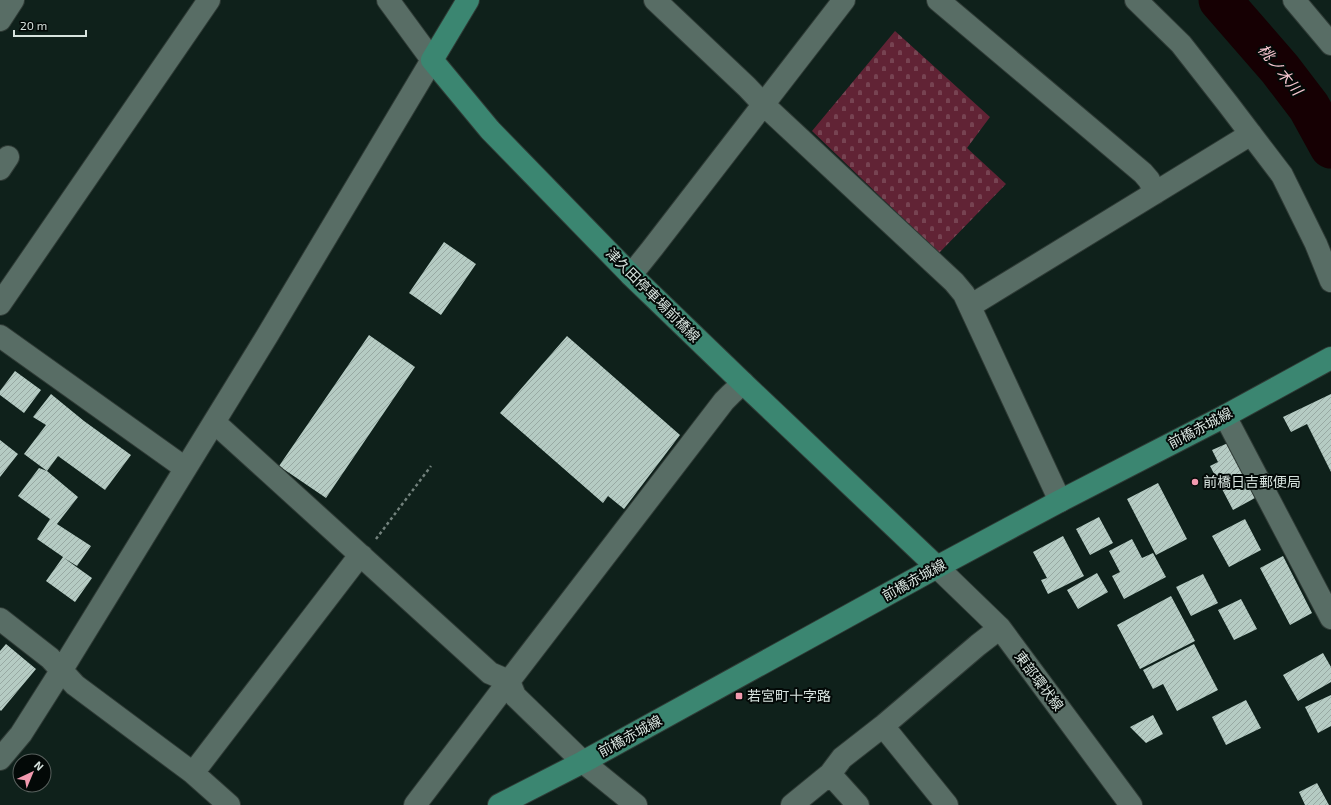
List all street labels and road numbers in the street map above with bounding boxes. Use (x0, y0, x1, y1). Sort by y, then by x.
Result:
street label: 津久田停車場前橋線 (603, 244, 704, 345)
street label: 前橋赤城線 (1165, 404, 1235, 451)
street label: 前橋赤城線 (879, 555, 948, 604)
street label: 東部環状線 (1012, 648, 1067, 714)
street label: 前橋赤城線 (595, 711, 664, 760)

